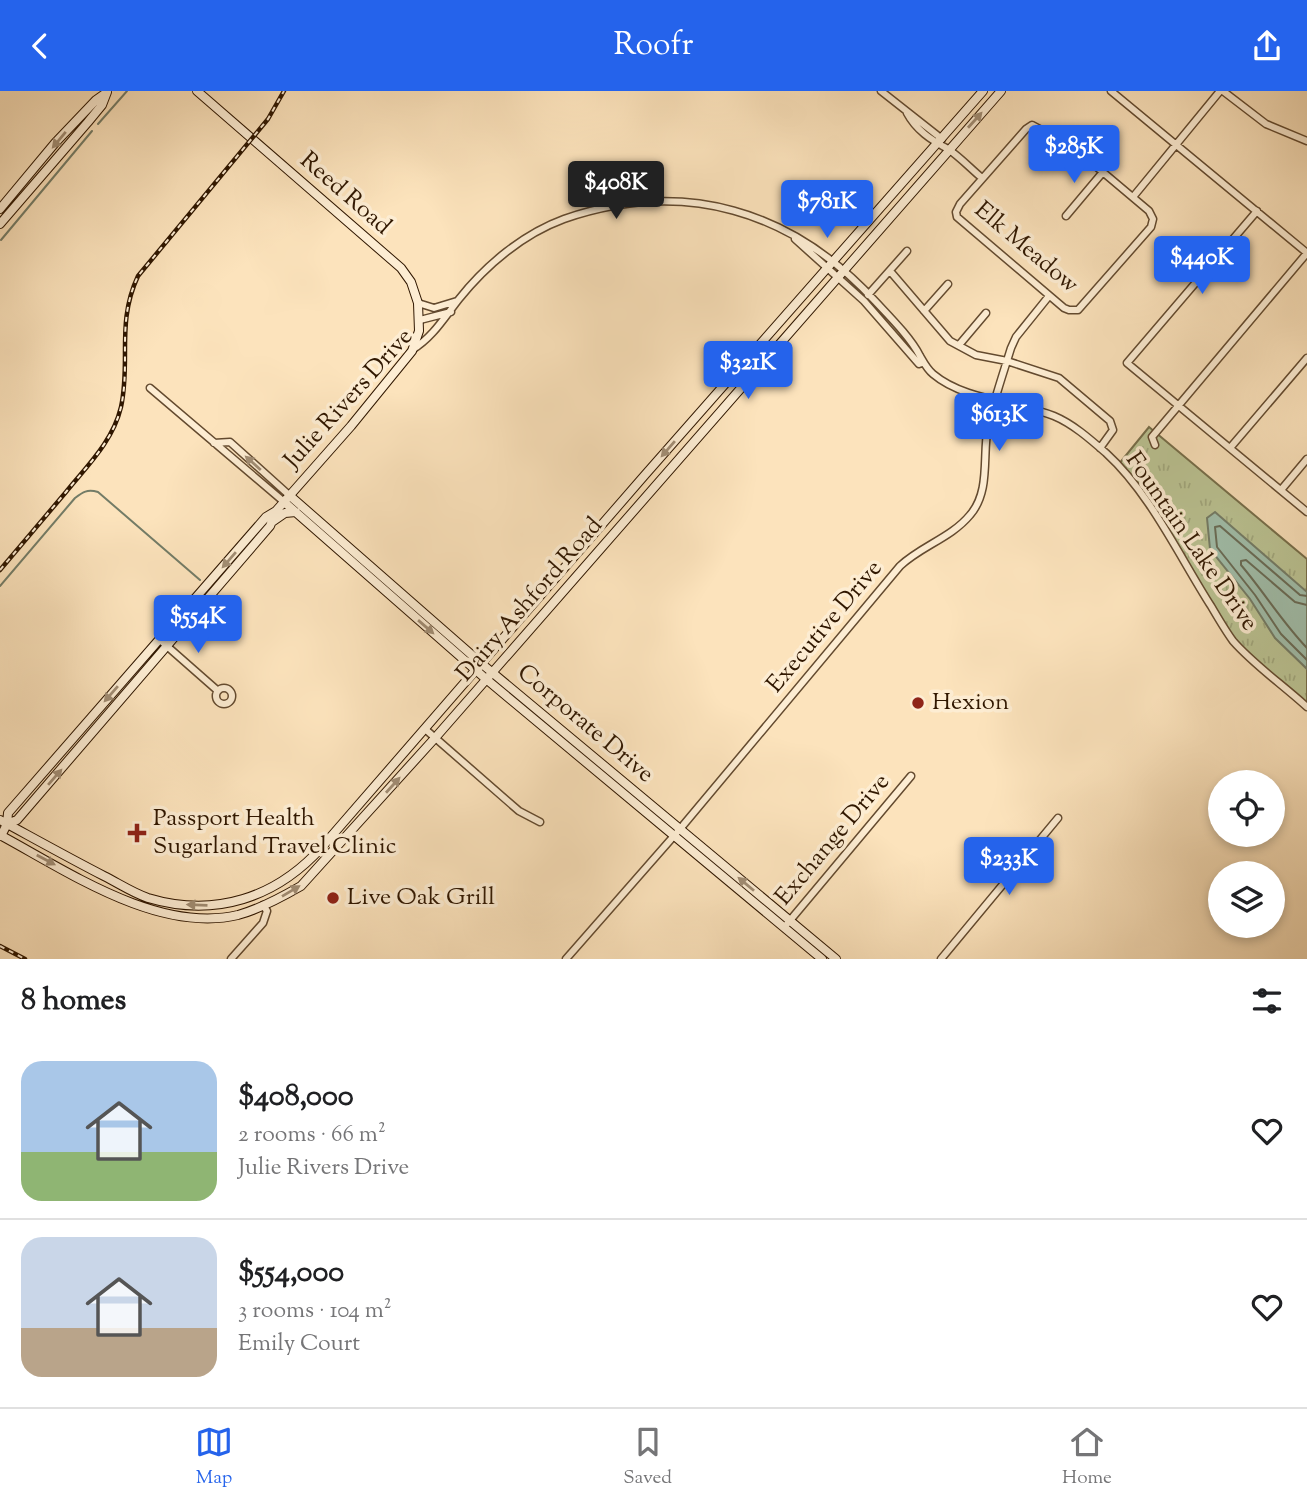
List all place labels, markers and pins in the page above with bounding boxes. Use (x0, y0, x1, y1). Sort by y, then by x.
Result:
pin: $285K (1025, 125, 1123, 185)
pin: $408K (567, 162, 665, 221)
pin: $781K (778, 181, 876, 240)
pin: $440K (1153, 237, 1251, 296)
pin: $321K (699, 341, 797, 401)
pin: $613K (950, 393, 1048, 453)
pin: $554K (149, 595, 247, 655)
place label: Hexion (932, 686, 1009, 720)
marker: Hexion (910, 695, 926, 711)
place label: Passport Health Sugarland Travel Clinic (153, 802, 397, 864)
marker: Passport Health Sugarland Travel Clinic (127, 823, 147, 843)
pin: $233K (960, 837, 1058, 897)
place label: Live Oak Grill (347, 881, 495, 915)
marker: Live Oak Grill (325, 890, 341, 906)

